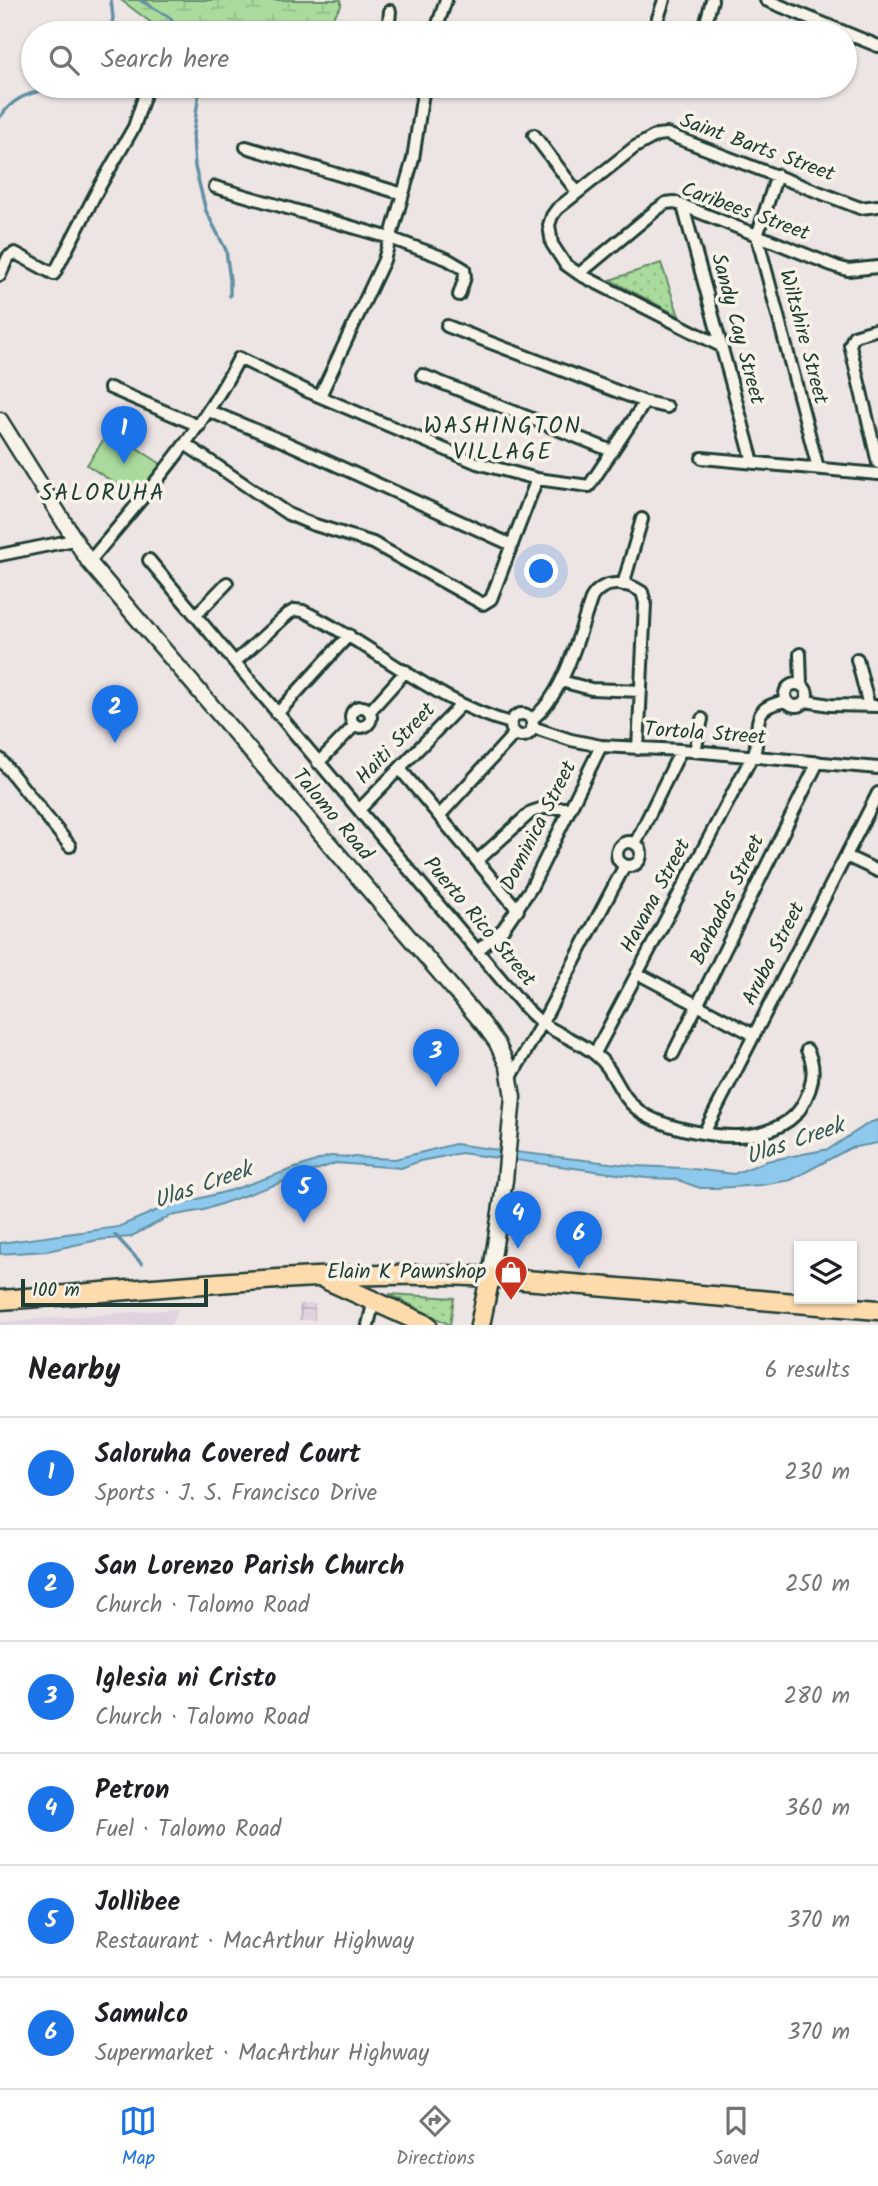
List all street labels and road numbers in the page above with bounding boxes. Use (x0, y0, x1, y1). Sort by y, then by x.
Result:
street label: Saint Barts Street (675, 105, 840, 192)
street label: Caribees Street (676, 173, 815, 251)
street label: Sandy Cay Street (701, 250, 773, 409)
street label: Wiltshire Street (769, 266, 837, 409)
street label: Haiti Street (348, 695, 445, 793)
street label: Tortola Street (643, 713, 768, 755)
street label: Dominica Street (492, 755, 586, 897)
street label: Talomo Road (283, 761, 381, 869)
street label: Barbados Street (682, 828, 774, 971)
street label: Havana Street (612, 832, 700, 959)
street label: Puerto Rico Street (414, 849, 544, 995)
street label: Aruba Street (734, 896, 815, 1012)

